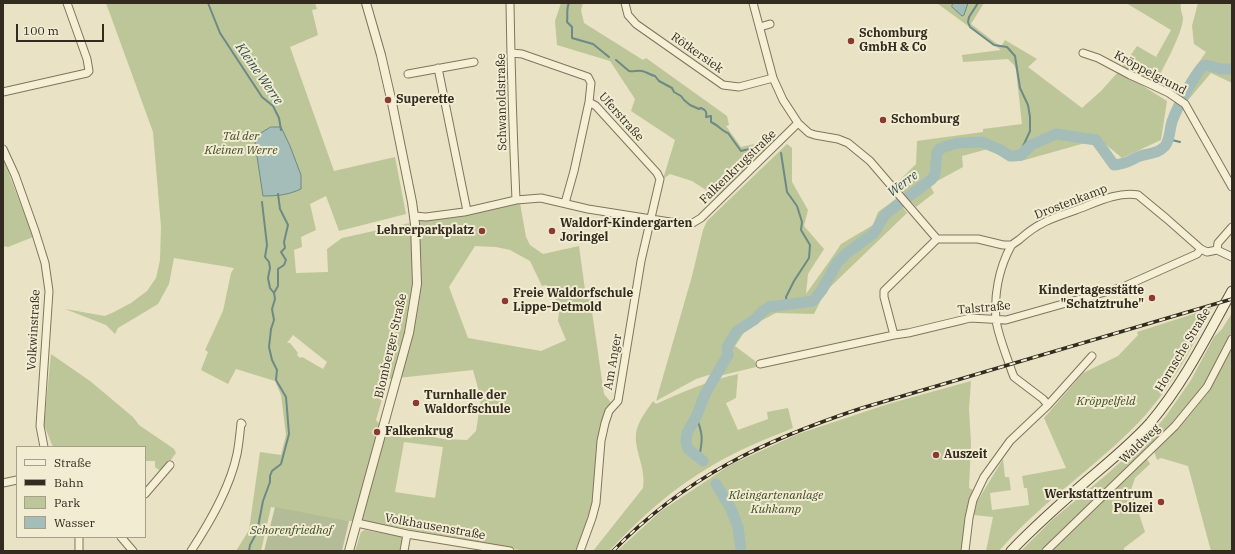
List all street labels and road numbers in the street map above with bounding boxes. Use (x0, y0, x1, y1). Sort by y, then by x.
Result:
street label: Rötkersiek (668, 30, 726, 76)
street label: Kröppelgrund (1111, 48, 1189, 98)
street label: Schwanoldstraße (494, 53, 510, 151)
street label: Uferstraße (595, 90, 647, 144)
street label: Falkenkrugstraße (697, 127, 779, 207)
street label: Drostenkamp (1032, 181, 1110, 223)
street label: Volkwinstraße (25, 289, 43, 371)
street label: Blomberger Straße (372, 292, 410, 400)
street label: Talstraße (957, 298, 1011, 318)
street label: Hornsche Straße (1152, 305, 1214, 395)
street label: Am Anger (601, 333, 625, 391)
street label: Waldweg (1117, 421, 1163, 467)
street label: Volkhausenstraße (384, 511, 486, 543)

